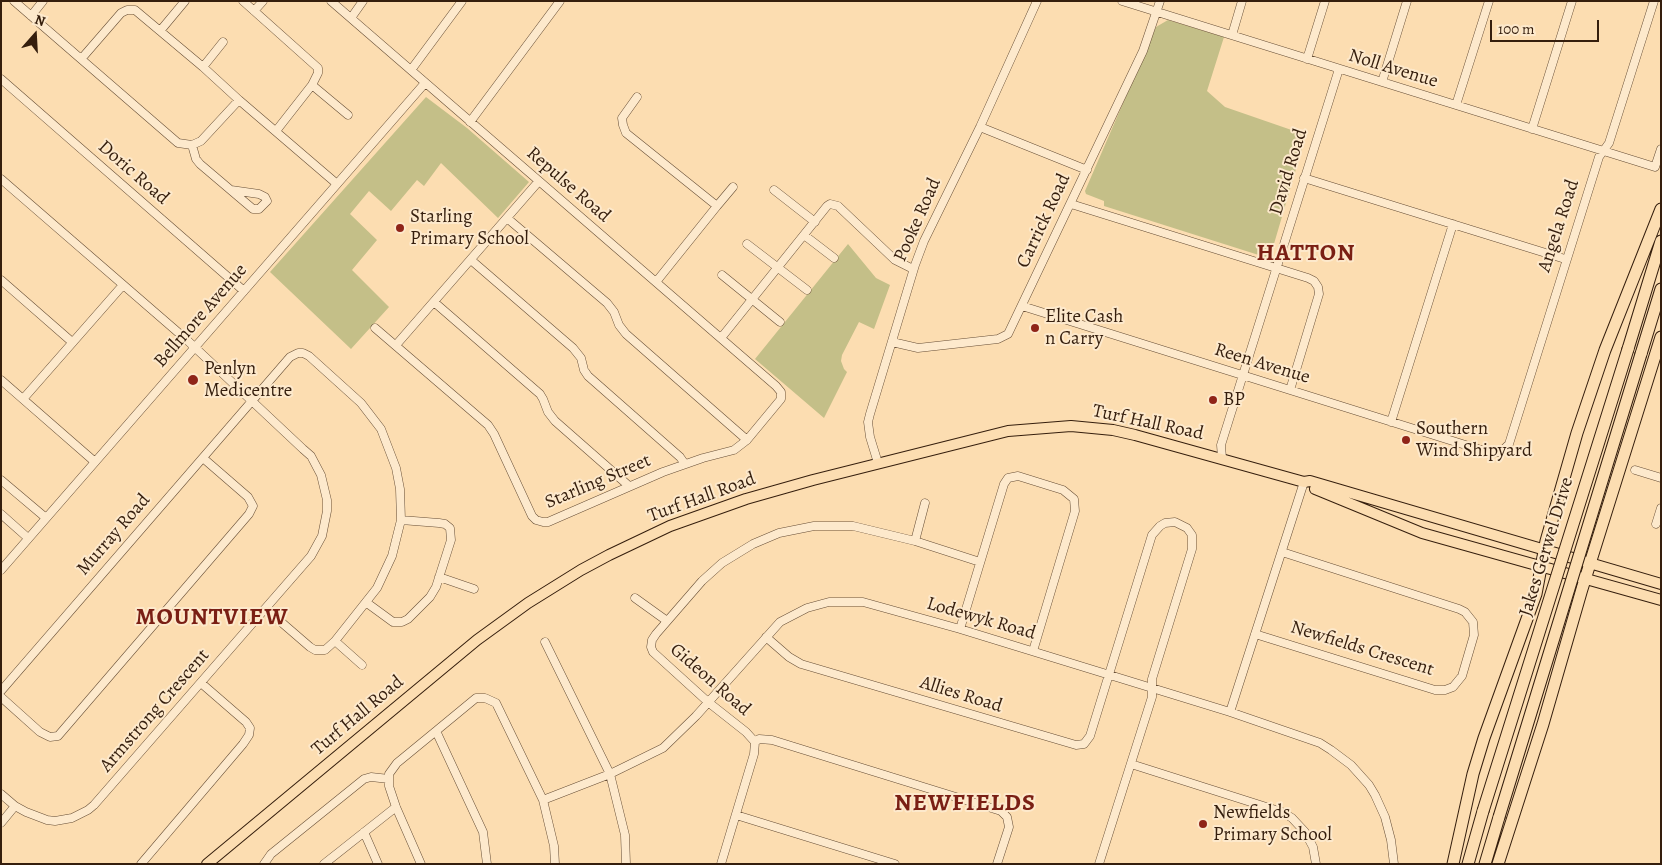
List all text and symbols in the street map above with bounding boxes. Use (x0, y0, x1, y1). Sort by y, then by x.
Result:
north arrow (10, 10, 60, 60)
text: N (32, 10, 48, 31)
scale bar (1492, 10, 1601, 42)
text: 100 m (1498, 19, 1535, 39)
street label: Noll Avenue (1346, 45, 1440, 93)
street label: David Road (1265, 126, 1313, 218)
street label: Doric Road (93, 136, 173, 210)
street label: Repulse Road (521, 142, 615, 228)
street label: Carrick Road (1012, 170, 1076, 272)
street label: Pooke Road (889, 175, 947, 265)
street label: Angela Road (1533, 177, 1585, 275)
place label: Starling Primary School (410, 206, 529, 250)
marker: Starling Primary School (394, 222, 406, 234)
district label: HATTON (1256, 240, 1356, 268)
street label: Bellmore Avenue (150, 259, 252, 373)
place label: Elite Cash n Carry (1045, 306, 1123, 350)
marker: Elite Cash n Carry (1029, 322, 1041, 334)
street label: Reen Avenue (1211, 339, 1313, 389)
place label: Penlyn Medicentre (204, 358, 292, 402)
marker: Penlyn Medicentre (186, 373, 200, 387)
place label: BP (1223, 389, 1245, 411)
marker: BP (1207, 394, 1219, 406)
street label: Turf Hall Road (1090, 400, 1206, 446)
place label: Southern Wind Shipyard (1416, 418, 1532, 462)
marker: Southern Wind Shipyard (1400, 434, 1412, 446)
street label: Starling Street (542, 449, 654, 515)
street label: Turf Hall Road (645, 468, 759, 528)
street label: Jakes Gerwel Drive (1515, 475, 1579, 619)
street label: Murray Road (72, 490, 156, 580)
street label: Lodewyk Road (924, 593, 1038, 645)
district label: MOUNTVIEW (134, 604, 290, 632)
street label: Newfields Crescent (1288, 616, 1436, 682)
street label: Gideon Road (665, 639, 755, 721)
street label: Armstrong Crescent (95, 645, 215, 777)
street label: Turf Hall Road (307, 671, 409, 761)
street label: Allies Road (917, 672, 1005, 718)
district label: NEWFIELDS (893, 790, 1037, 818)
place label: Newfields Primary School (1213, 802, 1332, 846)
marker: Newfields Primary School (1197, 818, 1209, 830)

